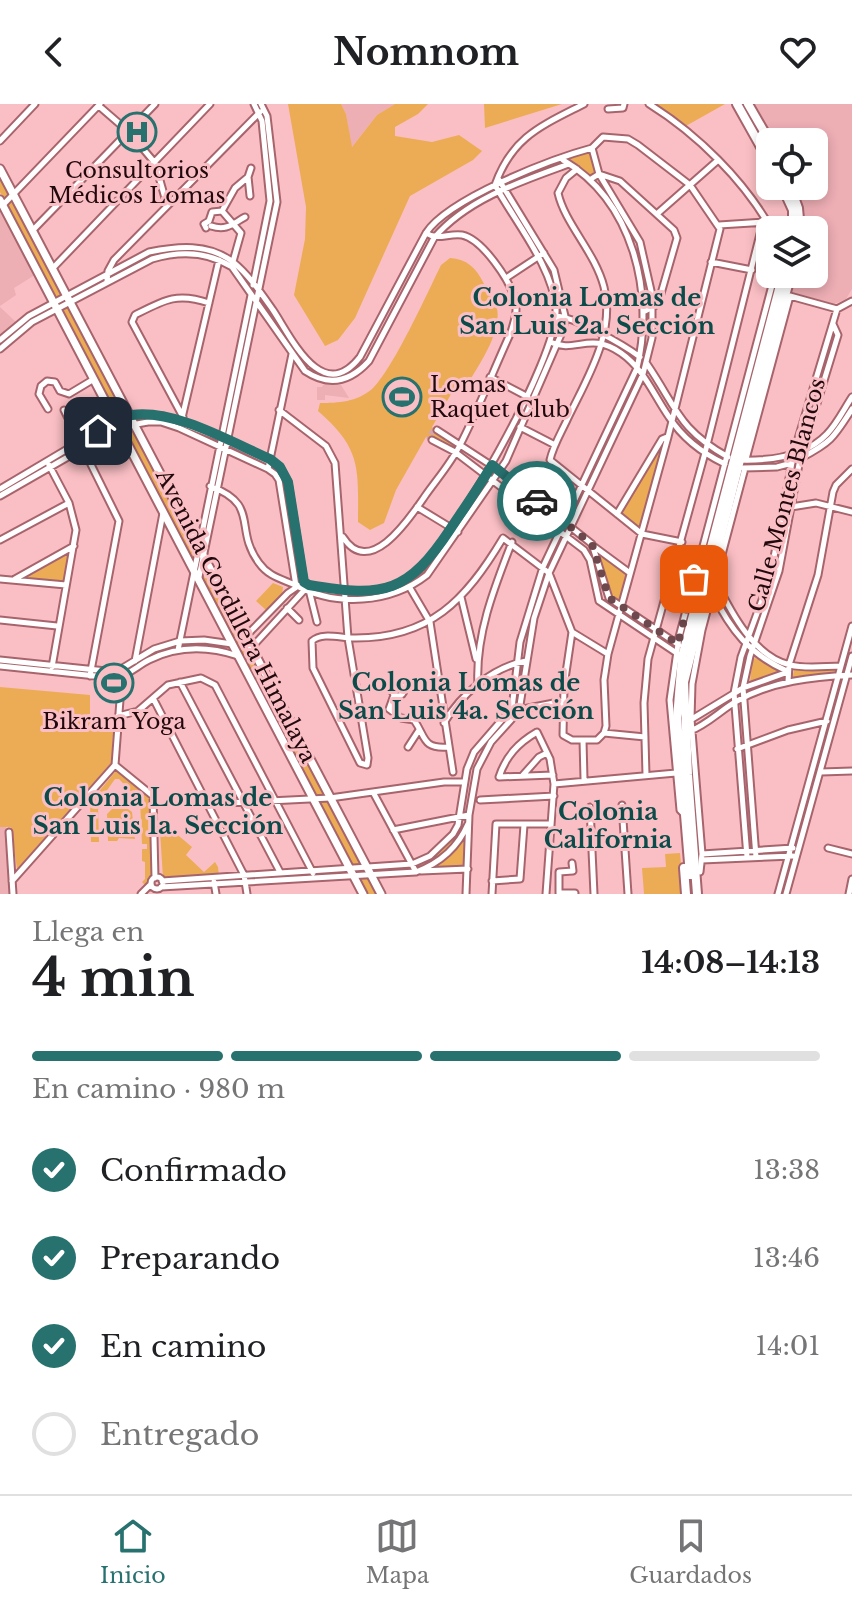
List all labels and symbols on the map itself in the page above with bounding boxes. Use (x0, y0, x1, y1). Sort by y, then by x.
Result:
hospital icon: Consultorios Médicos Lomas (116, 111, 158, 153)
place label: Consultorios Médicos Lomas (48, 157, 226, 209)
district label: Colonia Lomas de San Luis 2a. Sección (459, 283, 715, 340)
place label: Lomas Raquet Club (430, 371, 570, 423)
street label: Calle Montes Blancos (743, 375, 831, 615)
sports icon: Lomas Raquet Club (381, 376, 423, 418)
pin (64, 397, 132, 465)
courier (497, 461, 577, 541)
street label: Avenida Cordillera Himalaya (150, 464, 322, 768)
pin (660, 545, 728, 613)
sports icon: Bikram Yoga (93, 662, 135, 704)
district label: Colonia Lomas de San Luis 4a. Sección (338, 668, 595, 725)
place label: Bikram Yoga (42, 708, 186, 735)
district label: Colonia Lomas de San Luis 1a. Sección (33, 783, 284, 840)
district label: Colonia California (544, 797, 673, 854)

